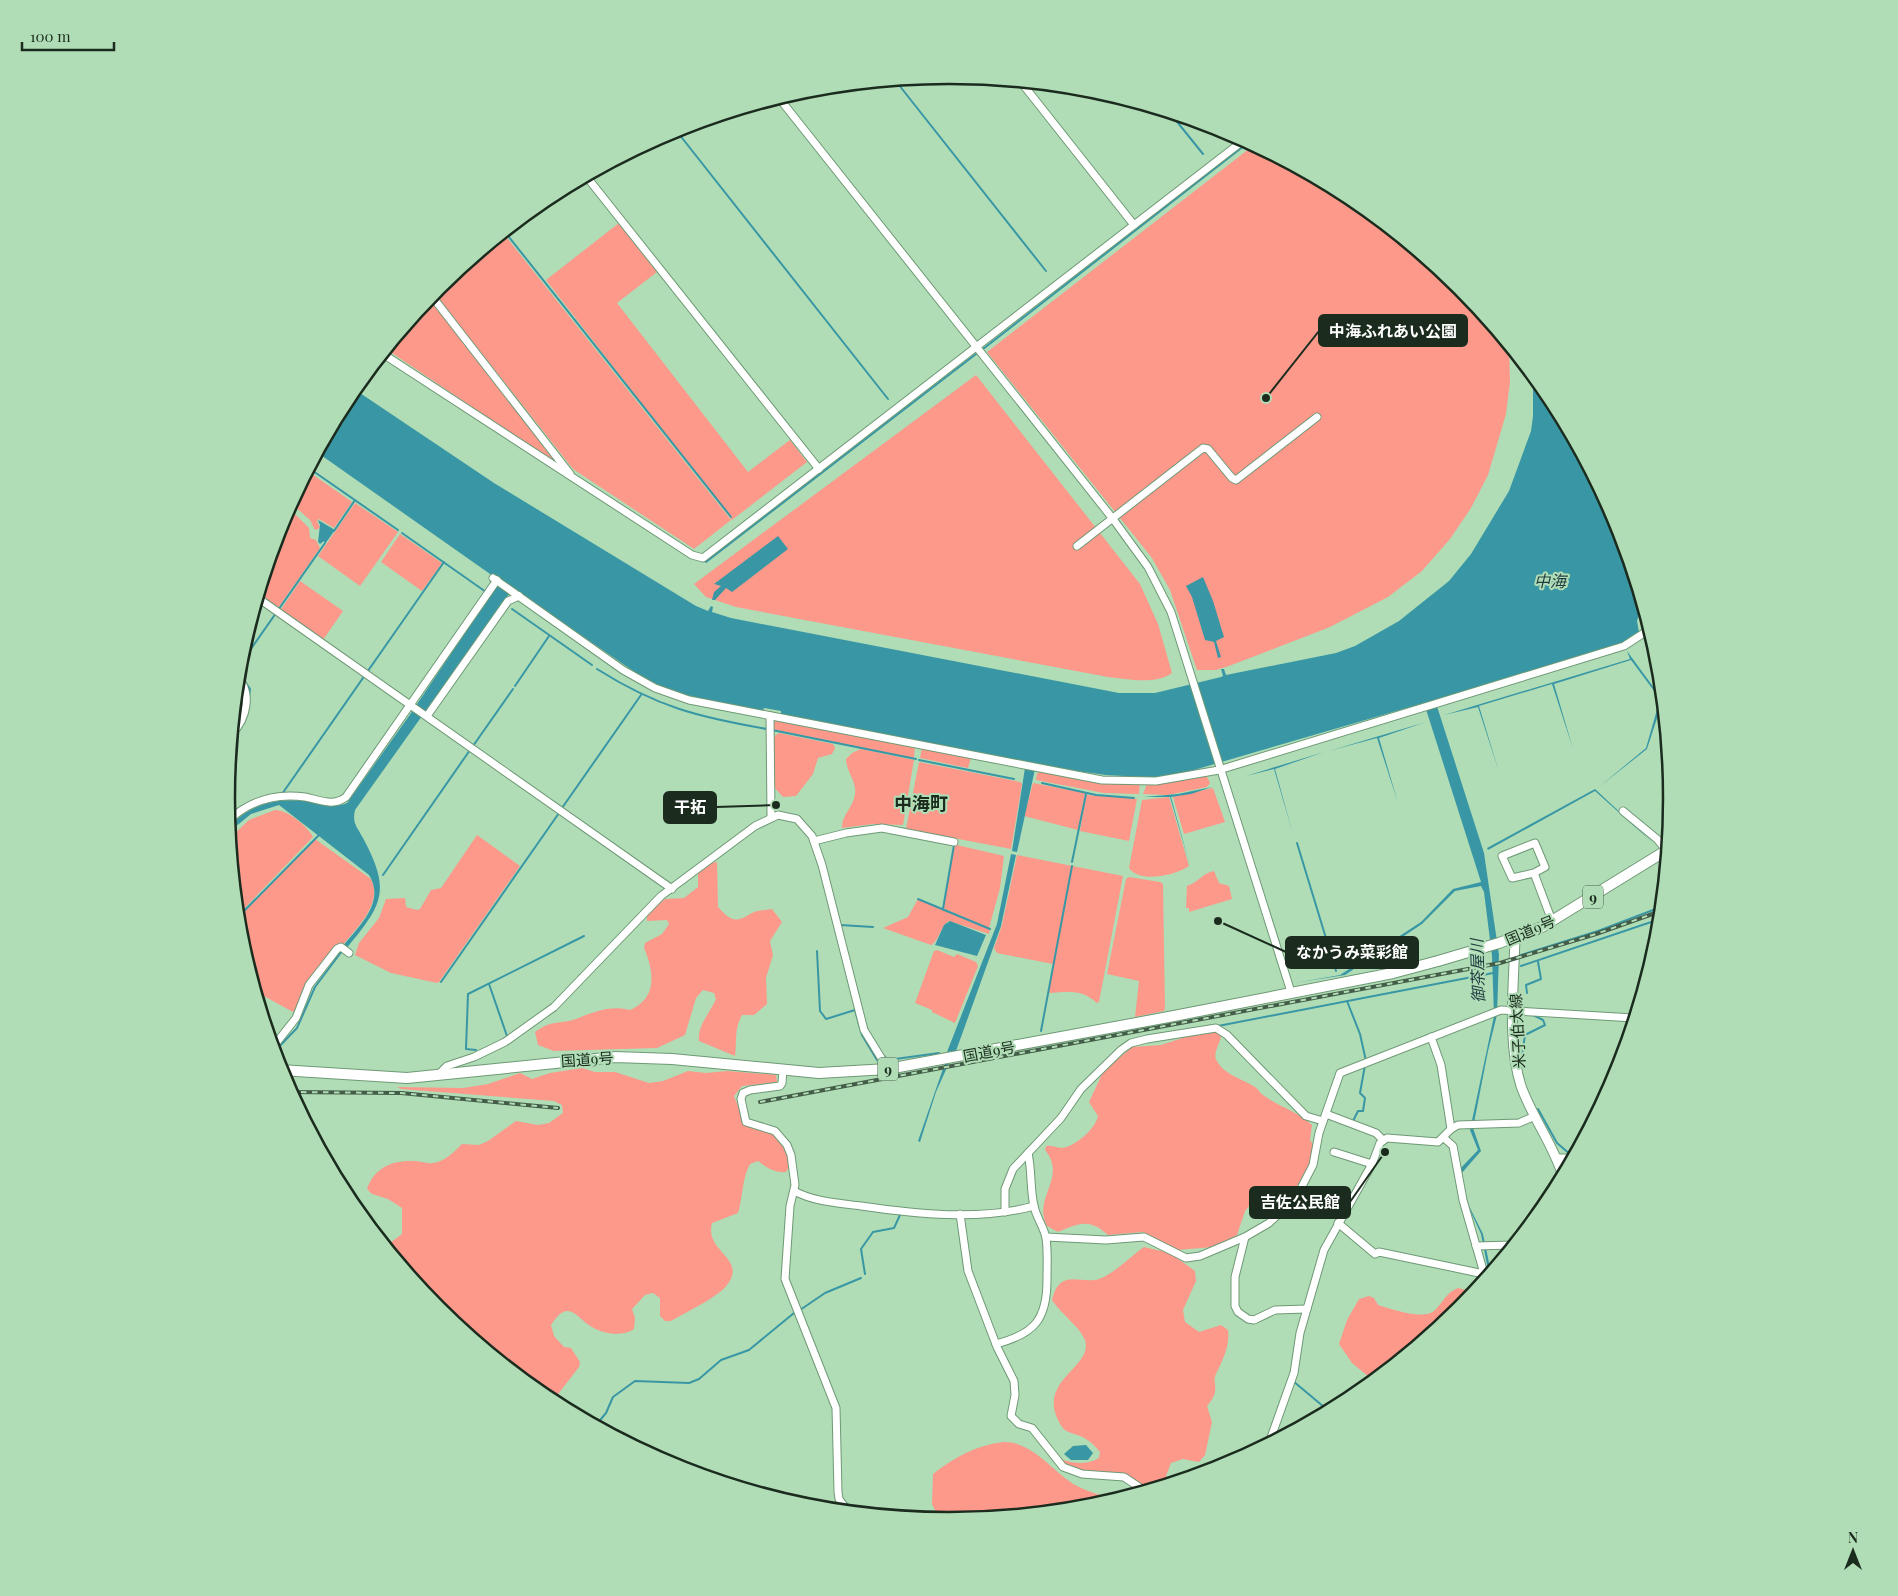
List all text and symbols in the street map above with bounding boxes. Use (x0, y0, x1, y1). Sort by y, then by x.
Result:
scale bar (22, 20, 115, 52)
text: 100 m (30, 26, 71, 46)
callout: 中海ふれあい公園 (1319, 315, 1467, 346)
text: 中海ふれあい公園 (1329, 320, 1457, 341)
water label: 中海 (1534, 570, 1569, 591)
district label: 中海町 (894, 791, 948, 815)
callout: 干拓 (664, 792, 716, 823)
text: 干拓 (674, 796, 706, 817)
road number: 9 (1583, 886, 1603, 909)
street label: 国道9号 (1502, 911, 1558, 949)
callout: なかうみ菜彩館 (1286, 937, 1418, 968)
water label: 御茶屋川 (1465, 937, 1489, 1003)
text: なかうみ菜彩館 (1296, 941, 1408, 962)
street label: 米子伯太線 (1505, 993, 1529, 1069)
street label: 国道9号 (961, 1036, 1017, 1066)
street label: 国道9号 (560, 1047, 614, 1071)
road number: 9 (878, 1058, 898, 1080)
callout: 吉佐公民館 (1250, 1187, 1350, 1218)
text: 吉佐公民館 (1260, 1191, 1340, 1212)
north arrow (1828, 1526, 1878, 1576)
text: N (1848, 1528, 1858, 1547)

